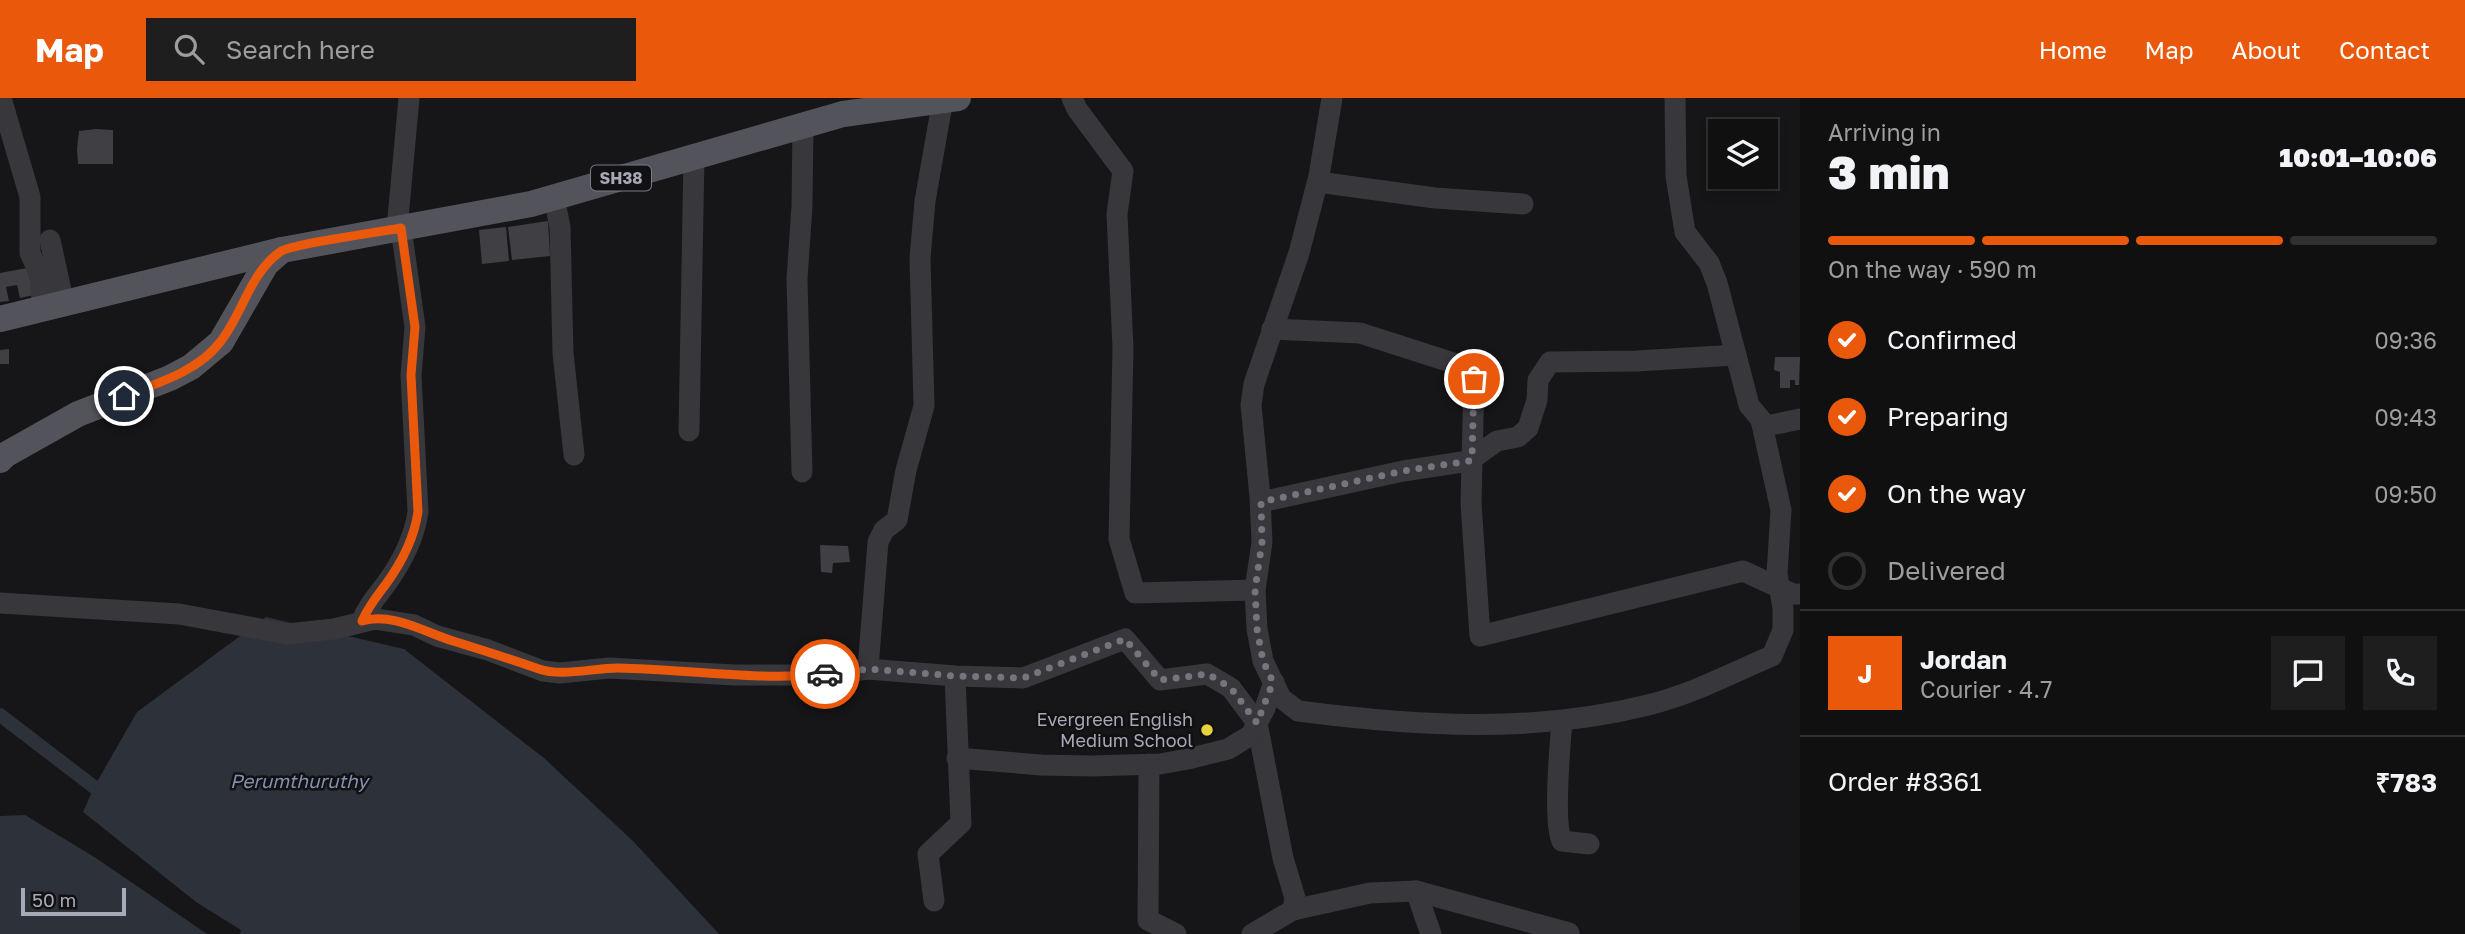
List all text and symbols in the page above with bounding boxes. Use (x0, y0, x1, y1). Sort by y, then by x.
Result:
search box (146, 18, 636, 81)
text: Map (35, 30, 104, 69)
icon: search (170, 30, 208, 68)
text: Search here (226, 34, 375, 65)
text: Home (2039, 35, 2107, 64)
text: Map (2145, 35, 2194, 64)
text: About (2232, 35, 2301, 64)
text: Contact (2339, 35, 2430, 64)
text: Arriving in (1828, 118, 1941, 146)
map controls (1708, 119, 1778, 189)
button: layers (1708, 119, 1778, 189)
text: 10:01–10:06 (2279, 142, 2437, 173)
text: 3 min (1828, 144, 1950, 199)
road number: SH38 (591, 166, 651, 190)
text: On the way · 590 m (1828, 255, 2037, 283)
icon: check (1828, 321, 1866, 359)
text: Confirmed (1887, 324, 2017, 355)
text: 09:36 (2375, 326, 2437, 354)
pin (1444, 349, 1504, 409)
icon: bag (1455, 360, 1493, 398)
pin (94, 366, 154, 426)
icon: home (105, 377, 143, 415)
icon: check (1828, 398, 1866, 436)
text: Preparing (1887, 401, 2009, 432)
text: 09:43 (2374, 403, 2437, 431)
icon: check (1828, 475, 1866, 513)
text: On the way (1887, 478, 2026, 509)
text: 09:50 (2374, 480, 2437, 508)
text: Delivered (1887, 555, 2006, 586)
button: chat (2271, 636, 2345, 710)
button: phone (2363, 636, 2437, 710)
courier (790, 639, 860, 709)
text: Jordan (1920, 644, 2007, 675)
icon: car (806, 655, 844, 693)
text: J (1858, 658, 1872, 689)
text: Courier · 4.7 (1920, 675, 2052, 703)
place label: Evergreen English Medium School (1037, 708, 1193, 751)
marker: Evergreen English Medium School (1199, 722, 1215, 738)
text: Order #8361 (1828, 766, 1982, 797)
text: ₹783 (2375, 767, 2437, 798)
water label: Perumthuruthy (230, 769, 370, 792)
scale bar (21, 885, 126, 917)
text: 50 m (32, 888, 76, 911)

